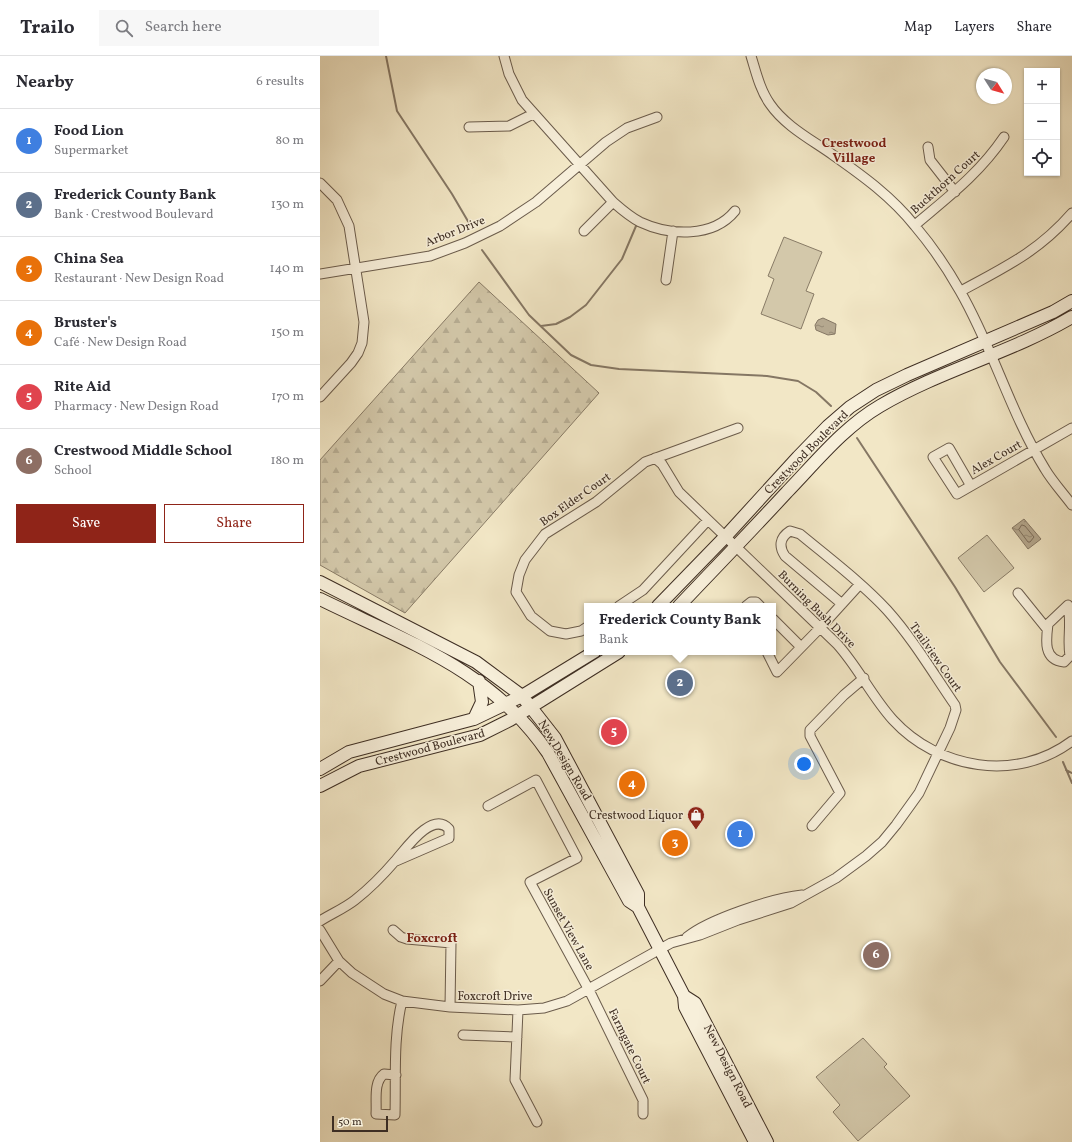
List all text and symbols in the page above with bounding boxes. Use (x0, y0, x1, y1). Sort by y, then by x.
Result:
search box (99, 10, 379, 46)
text: Trailo (20, 15, 75, 41)
icon: search (113, 17, 135, 39)
text: Search here (145, 17, 222, 38)
text: Map (904, 18, 932, 37)
text: Layers (954, 18, 994, 37)
text: Share (1016, 18, 1052, 37)
north arrow (976, 68, 1012, 104)
map controls (1024, 68, 1060, 176)
button: + (1024, 68, 1060, 104)
text: Nearby (16, 71, 74, 94)
text: 6 results (256, 73, 304, 91)
button: − (1024, 104, 1060, 140)
text: Food Lion (54, 121, 124, 142)
text: 1 (26, 132, 32, 150)
text: 80 m (275, 132, 304, 150)
district label: Crestwood Village (822, 135, 886, 168)
button: locate (1024, 140, 1060, 176)
text: Supermarket (54, 142, 129, 160)
street label: Buckthorn Court (907, 147, 984, 218)
text: Frederick County Bank (54, 185, 216, 206)
text: 2 (26, 196, 32, 214)
text: 130 m (271, 196, 304, 214)
text: Bank · Crestwood Boulevard (54, 206, 213, 224)
street label: Arbor Drive (423, 213, 488, 251)
text: China Sea (54, 249, 124, 270)
text: 3 (26, 260, 32, 278)
text: 140 m (270, 260, 304, 278)
text: Restaurant · New Design Road (54, 270, 224, 288)
text: Bruster's (54, 313, 117, 334)
text: 4 (25, 324, 33, 342)
text: 150 m (271, 324, 304, 342)
text: Café · New Design Road (54, 334, 187, 352)
text: Rite Aid (54, 377, 111, 398)
text: 5 (26, 388, 32, 406)
text: 170 m (271, 388, 304, 406)
text: Pharmacy · New Design Road (54, 398, 219, 416)
street label: Crestwood Boulevard (761, 407, 852, 498)
street label: Alex Court (968, 437, 1025, 479)
text: Crestwood Middle School (54, 441, 232, 462)
text: 6 (25, 452, 33, 470)
text: 180 m (270, 452, 304, 470)
text: School (54, 462, 92, 480)
street label: Box Elder Court (537, 469, 614, 530)
button: Save (16, 504, 156, 543)
button: Share (164, 504, 304, 543)
street label: Burning Bush Drive (774, 567, 859, 652)
popup (584, 603, 776, 655)
text: Frederick County Bank (599, 610, 761, 631)
street label: Trailview Court (905, 619, 965, 696)
text: Bank (599, 631, 628, 649)
pin: 2 (667, 668, 693, 698)
street label: New Design Road (534, 717, 595, 804)
pin: 5 (601, 717, 627, 747)
street label: Crestwood Boulevard (374, 726, 487, 770)
your location (794, 754, 814, 774)
pin: 4 (619, 769, 645, 799)
shop icon: Crestwood Liquor (686, 805, 706, 830)
place label: Crestwood Liquor (589, 808, 683, 824)
pin: 1 (727, 819, 753, 849)
pin: 3 (662, 828, 688, 858)
street label: Sunset View Lane (539, 886, 597, 974)
district label: Foxcroft (407, 930, 457, 948)
pin: 6 (863, 940, 889, 970)
street label: Foxcroft Drive (457, 989, 533, 1005)
street label: Farmgate Court (604, 1006, 654, 1087)
street label: New Design Road (699, 1022, 755, 1111)
scale bar (332, 1114, 388, 1133)
text: 50 m (338, 1115, 362, 1130)

